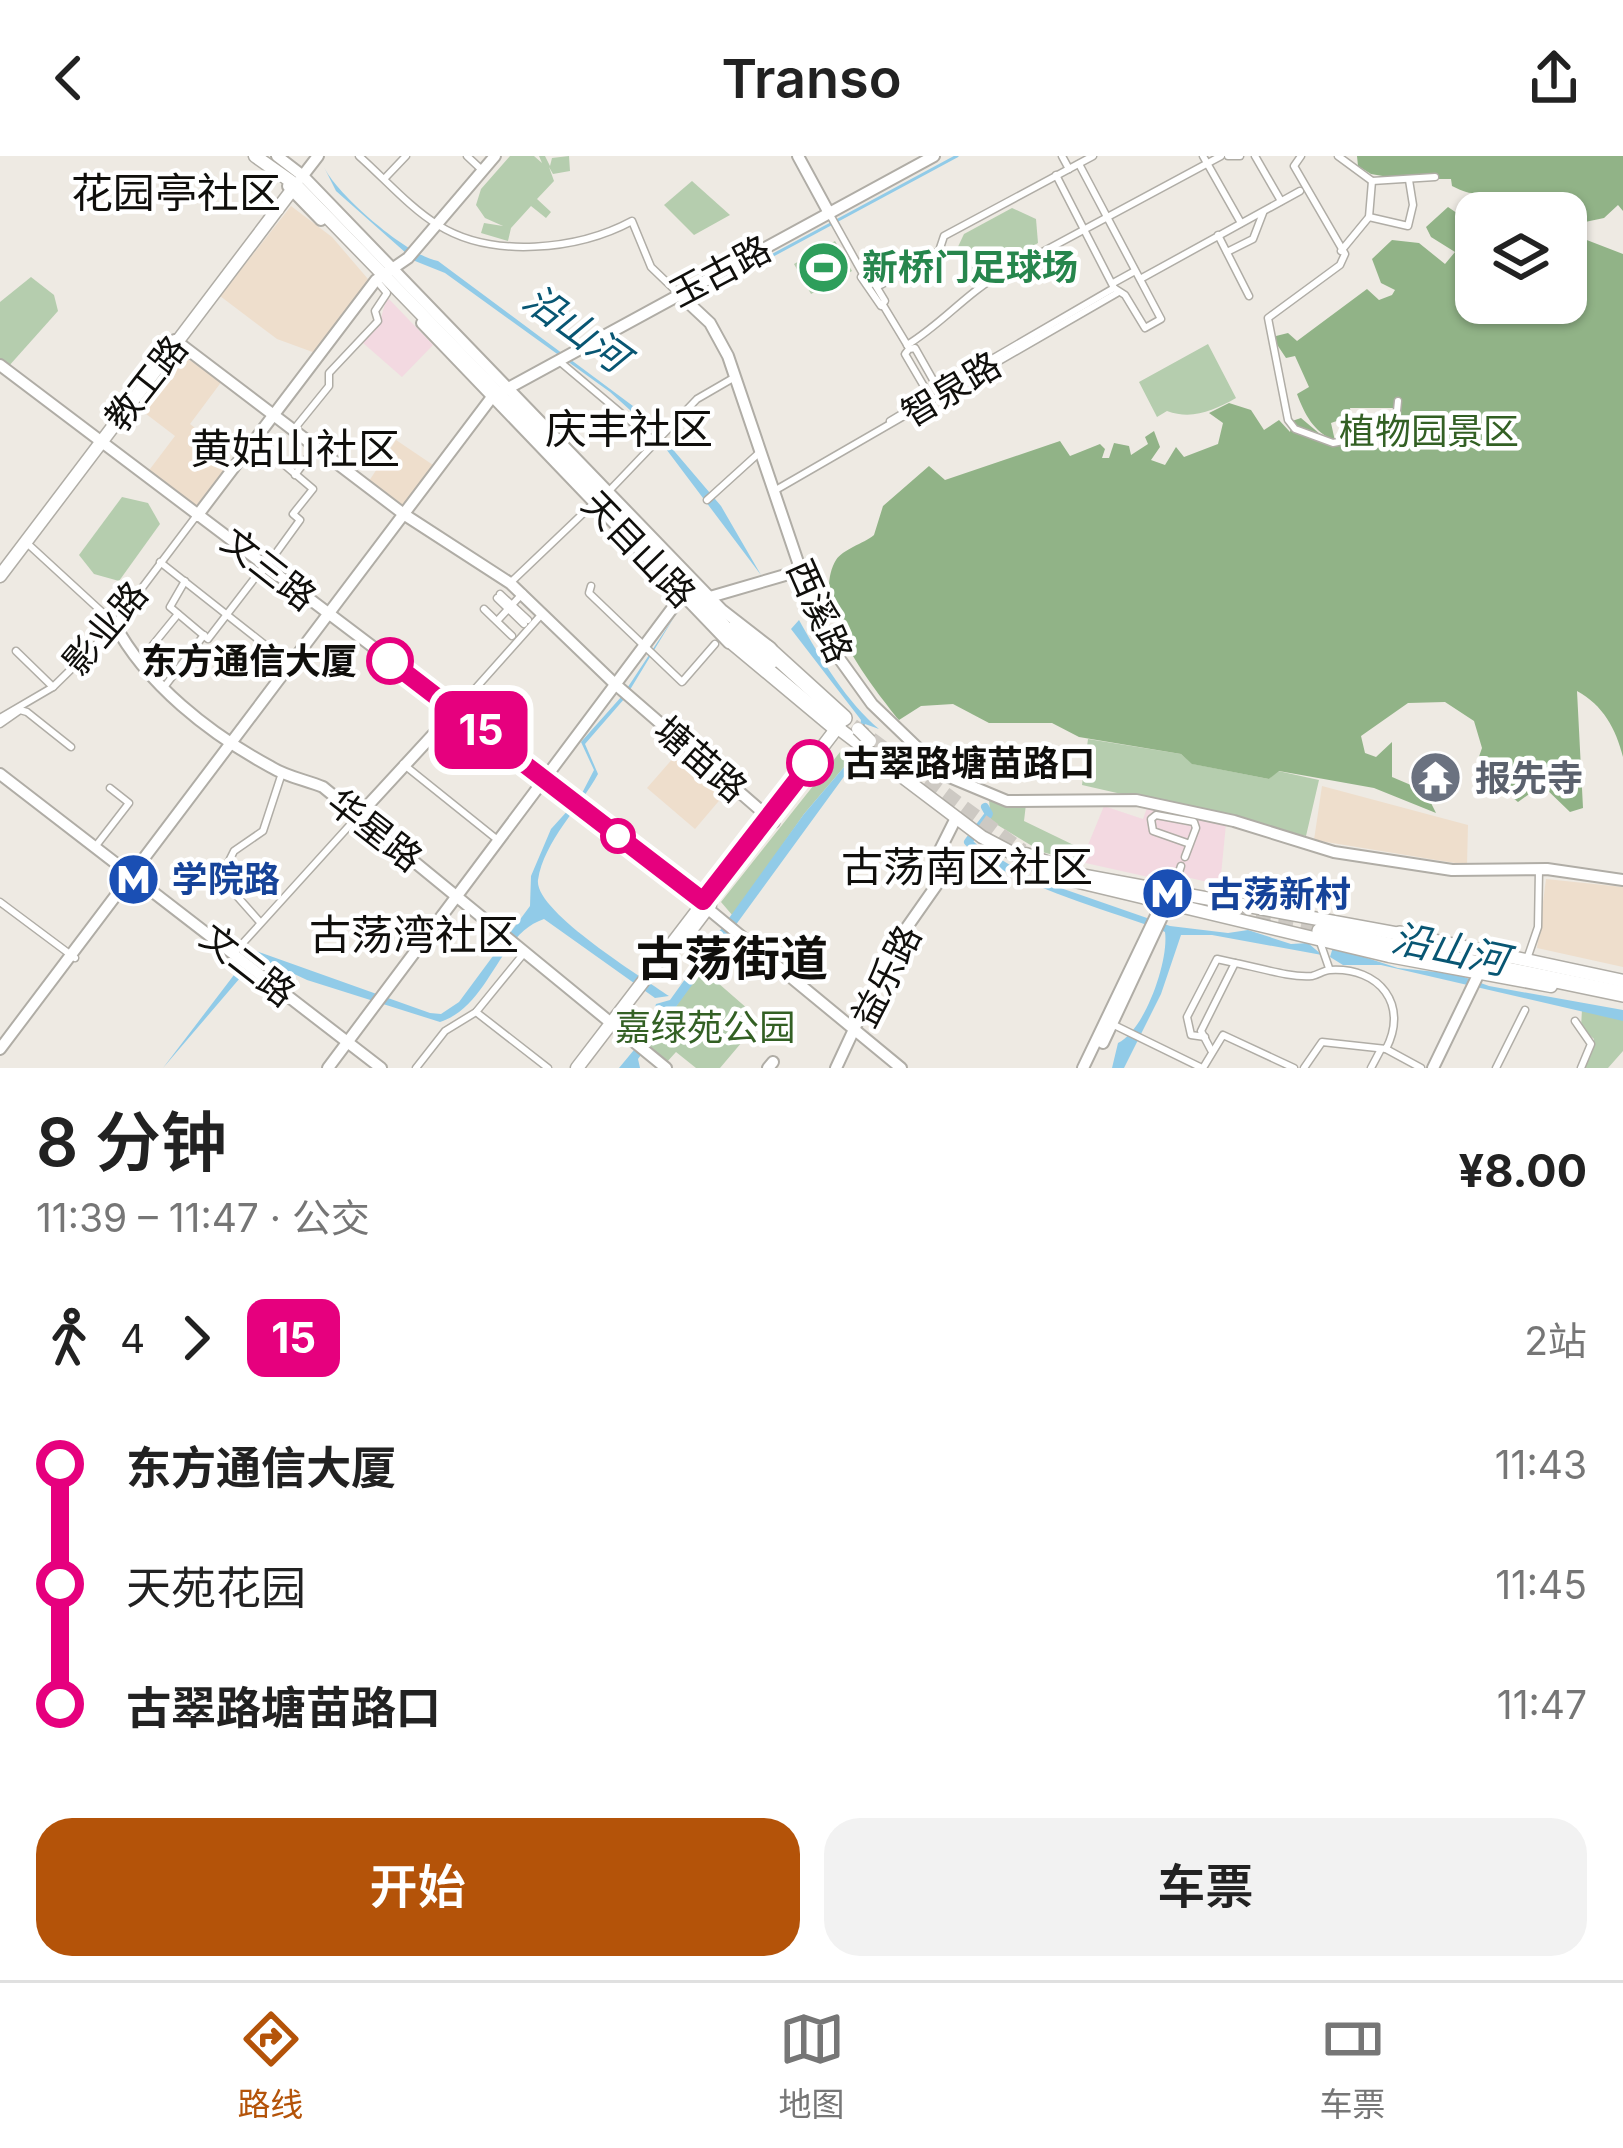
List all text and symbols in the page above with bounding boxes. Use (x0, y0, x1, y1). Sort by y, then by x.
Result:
icon: back (36, 45, 102, 111)
icon: share (1521, 45, 1587, 111)
text: Transo (721, 46, 902, 111)
district label: 花园亭社区 (71, 167, 281, 218)
map controls (1455, 192, 1587, 324)
button: layers (1455, 192, 1587, 324)
street label: 玉古路 (662, 226, 778, 316)
sports icon: 新桥门足球场 (795, 239, 851, 295)
place label: 新桥门足球场 (862, 245, 1078, 289)
water label: 沿山河 (515, 274, 643, 385)
street label: 教工路 (95, 327, 197, 439)
street label: 智泉路 (893, 342, 1009, 436)
district label: 庆丰社区 (545, 403, 713, 454)
park label: 植物园景区 (1339, 409, 1519, 453)
district label: 黄姑山社区 (190, 423, 400, 474)
street label: 天目山路 (573, 482, 705, 616)
street label: 文三路 (213, 518, 325, 620)
street label: 西溪路 (778, 553, 862, 669)
street label: 影业路 (53, 572, 157, 684)
place label: 东方通信大厦 (141, 639, 357, 683)
marker: 东方通信大厦 (368, 639, 412, 683)
line badge: 15 (427, 691, 535, 769)
text: 15 (459, 704, 503, 755)
street label: 塘苗路 (646, 707, 756, 811)
marker: 古翠路塘苗路口 (788, 741, 832, 785)
place label: 古翠路塘苗路口 (843, 741, 1095, 785)
temple icon: 报先寺 (1408, 750, 1464, 806)
place label: 报先寺 (1475, 756, 1583, 800)
street label: 华星路 (319, 779, 431, 881)
unlabelled marker (602, 820, 634, 852)
district label: 古荡南区社区 (841, 841, 1093, 892)
metro station icon: 学院路 (105, 851, 161, 907)
place label: 学院路 (172, 857, 280, 901)
metro station icon: 古荡新村 (1140, 866, 1196, 922)
place label: 古荡新村 (1207, 872, 1351, 916)
district label: 古荡湾社区 (309, 909, 519, 960)
water label: 沿山河 (1388, 913, 1519, 985)
street label: 文二路 (192, 914, 304, 1016)
street label: 益乐路 (842, 918, 930, 1034)
district label: 古荡街道 (636, 929, 828, 988)
park label: 嘉绿苑公园 (615, 1005, 795, 1049)
text: 8 分钟 (36, 1102, 227, 1182)
text: ¥8.00 (1459, 1143, 1587, 1198)
text: 11:39 – 11:47 · 公交 (36, 1194, 370, 1241)
icon: walk (36, 1305, 102, 1371)
icon: forward (163, 1305, 229, 1371)
text: 15 (271, 1312, 316, 1363)
text: 4 (120, 1315, 145, 1362)
text: 2站 (1524, 1317, 1587, 1364)
text: 东方通信大厦 (126, 1440, 396, 1495)
text: 11:43 (1495, 1441, 1587, 1488)
text: 天苑花园 (126, 1560, 306, 1615)
text: 11:45 (1495, 1561, 1587, 1608)
text: 古翠路塘苗路口 (126, 1680, 441, 1735)
text: 11:47 (1497, 1681, 1587, 1728)
button: 开始 (36, 1818, 800, 1956)
button: 车票 (824, 1818, 1587, 1956)
tab: 路线 (238, 2006, 304, 2126)
tab: 地图 (779, 2006, 845, 2126)
tab: 车票 (1320, 2006, 1386, 2126)

